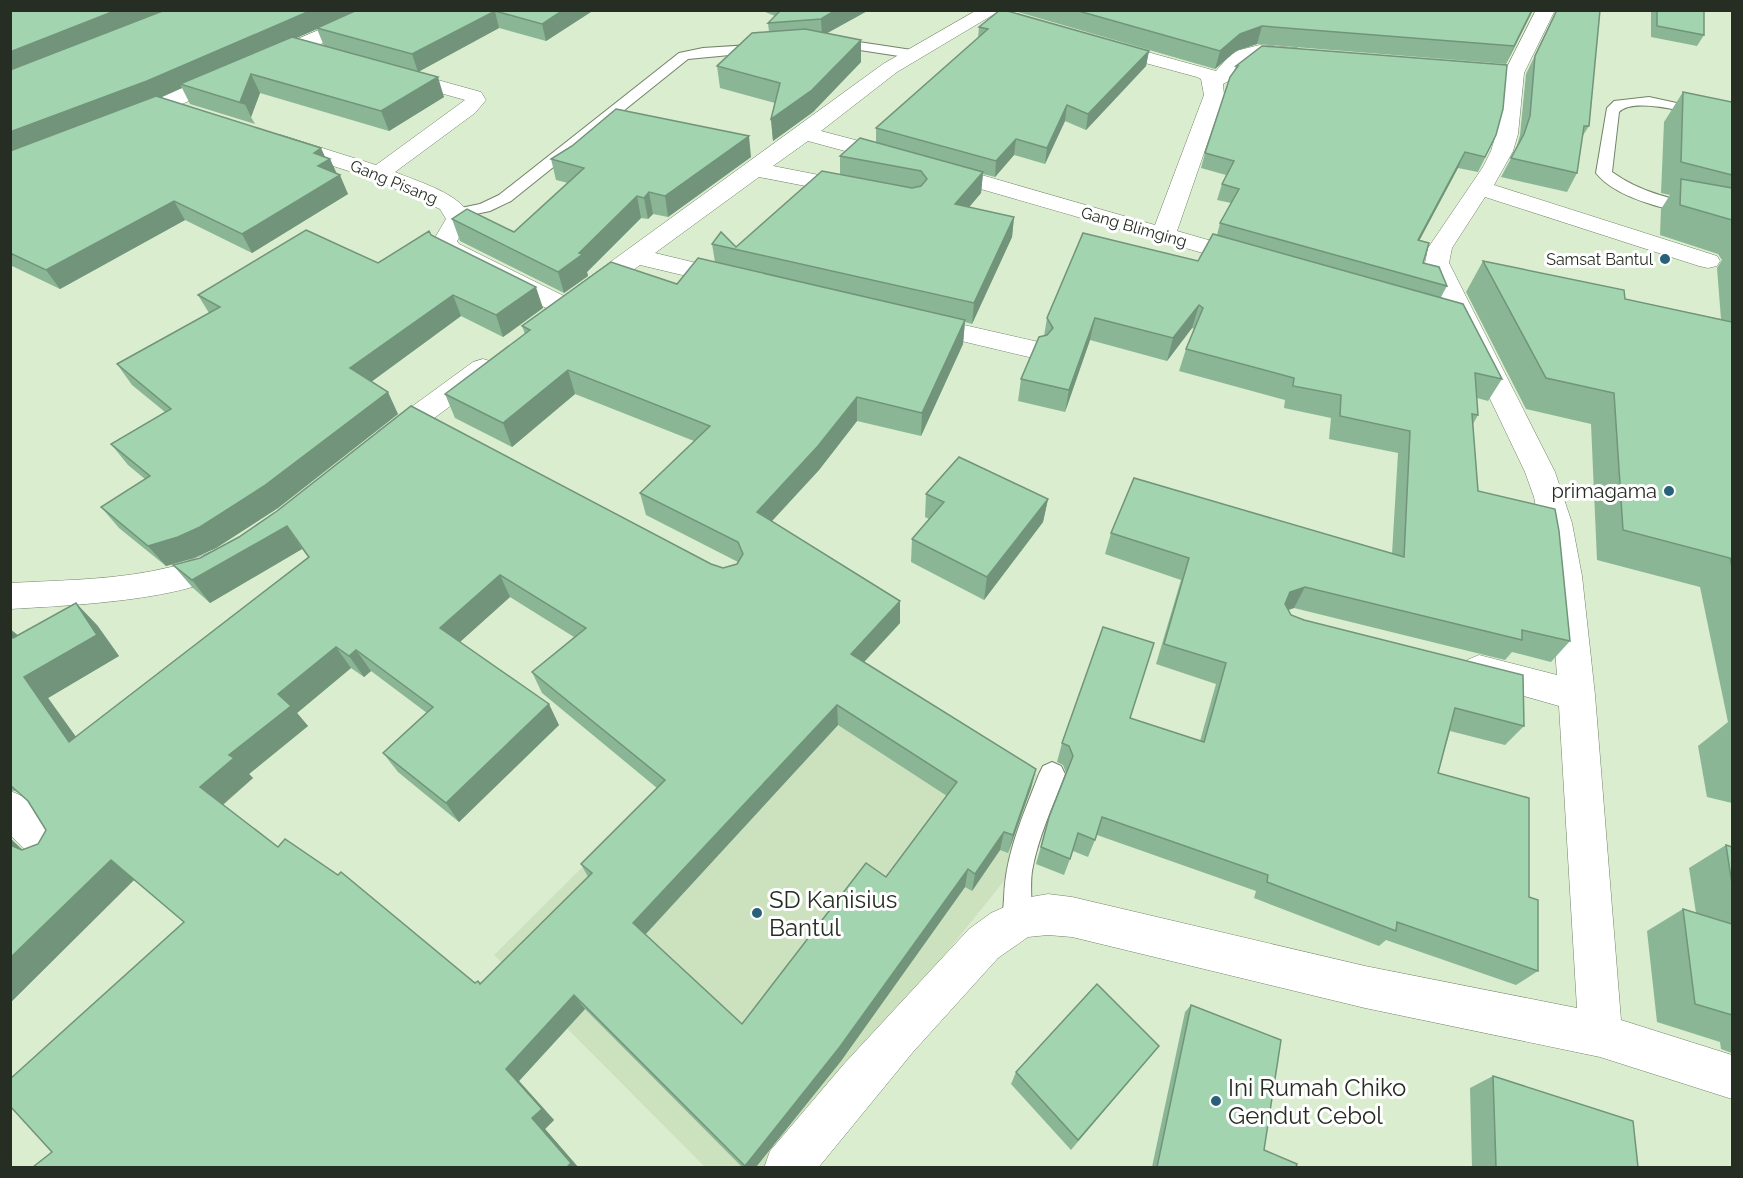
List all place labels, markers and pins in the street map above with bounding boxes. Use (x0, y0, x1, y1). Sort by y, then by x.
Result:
place label: Samsat Bantul (1546, 250, 1654, 269)
marker: Samsat Bantul (1658, 252, 1672, 266)
place label: primagama (1551, 479, 1657, 503)
marker: primagama (1662, 484, 1676, 498)
place label: SD Kanisius Bantul (769, 885, 897, 942)
marker: SD Kanisius Bantul (750, 906, 764, 920)
place label: Ini Rumah Chiko Gendut Cebol (1228, 1073, 1406, 1130)
marker: Ini Rumah Chiko Gendut Cebol (1209, 1094, 1223, 1108)

